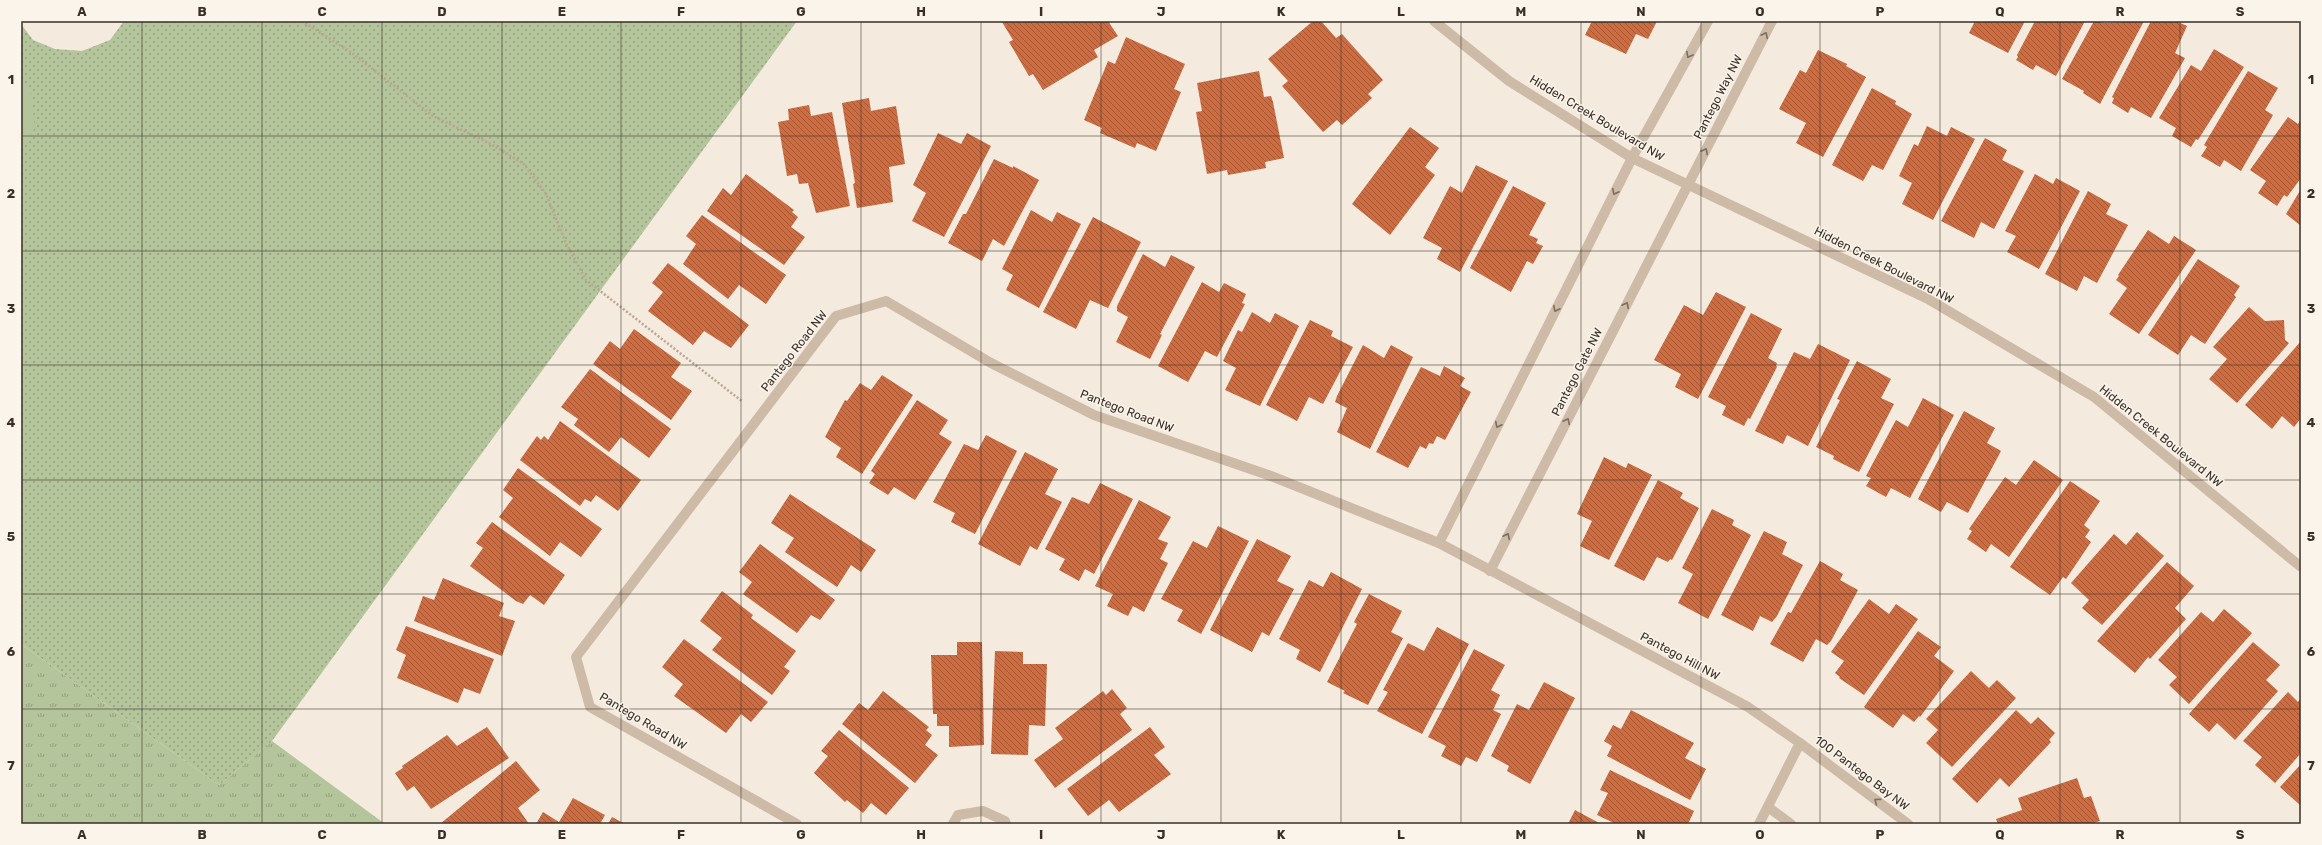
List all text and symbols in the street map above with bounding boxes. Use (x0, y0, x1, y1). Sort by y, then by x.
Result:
text: A (77, 4, 87, 19)
text: B (197, 4, 207, 19)
text: C (317, 4, 327, 19)
text: D (437, 4, 447, 19)
text: E (558, 4, 566, 19)
text: F (677, 4, 685, 19)
text: G (796, 4, 806, 19)
text: H (916, 4, 926, 19)
text: I (1039, 4, 1043, 19)
text: J (1157, 4, 1165, 19)
text: K (1277, 4, 1286, 19)
text: L (1397, 4, 1405, 19)
text: M (1516, 4, 1526, 19)
text: N (1636, 4, 1646, 19)
text: O (1755, 4, 1765, 19)
text: P (1876, 4, 1885, 19)
text: Q (1995, 4, 2005, 19)
text: R (2116, 4, 2125, 19)
text: S (2236, 4, 2245, 19)
one-way arrow (1760, 32, 1767, 39)
one-way arrow (1686, 51, 1693, 58)
street label: Pantego Way NW (1691, 52, 1745, 141)
text: 1 (8, 72, 14, 87)
street label: Hidden Creek Boulevard NW (1527, 72, 1667, 164)
text: 1 (2308, 72, 2314, 87)
one-way arrow (1700, 148, 1708, 155)
text: 2 (7, 186, 15, 201)
text: 2 (2307, 186, 2315, 201)
one-way arrow (1612, 188, 1619, 196)
street label: Hidden Creek Boulevard NW (1812, 224, 1956, 307)
text: 3 (7, 301, 16, 316)
text: 3 (2307, 301, 2316, 316)
one-way arrow (1621, 302, 1629, 309)
one-way arrow (1553, 304, 1561, 312)
street label: Pantego Road NW (758, 307, 830, 394)
street label: Pantego Gate NW (1549, 325, 1605, 418)
street label: Hidden Creek Boulevard NW (2097, 382, 2226, 490)
street label: Pantego Road NW (1078, 387, 1176, 435)
text: 4 (7, 415, 16, 430)
text: 4 (2307, 415, 2316, 430)
one-way arrow (1562, 417, 1569, 425)
one-way arrow (1495, 421, 1503, 428)
text: 5 (7, 529, 15, 544)
text: 5 (2307, 529, 2315, 544)
one-way arrow (1503, 533, 1510, 541)
street label: Pantego Hill NW (1638, 629, 1722, 683)
text: 6 (7, 644, 16, 659)
text: 6 (2307, 644, 2316, 659)
street label: Pantego Road NW (597, 689, 689, 753)
street label: 100 Pantego Bay NW (1812, 733, 1912, 813)
text: 7 (7, 758, 15, 773)
text: 7 (2307, 758, 2315, 773)
one-way arrow (1874, 798, 1881, 805)
text: A (77, 827, 87, 842)
text: B (197, 827, 207, 842)
text: C (317, 827, 327, 842)
text: D (437, 827, 447, 842)
text: E (558, 827, 566, 842)
text: F (677, 827, 685, 842)
text: G (796, 827, 806, 842)
text: H (916, 827, 926, 842)
text: I (1039, 827, 1043, 842)
text: J (1157, 827, 1165, 842)
text: K (1277, 827, 1286, 842)
text: L (1397, 827, 1405, 842)
text: M (1516, 827, 1526, 842)
text: N (1636, 827, 1646, 842)
text: O (1755, 827, 1765, 842)
text: P (1876, 827, 1885, 842)
text: Q (1995, 827, 2005, 842)
text: R (2116, 827, 2125, 842)
text: S (2236, 827, 2245, 842)

